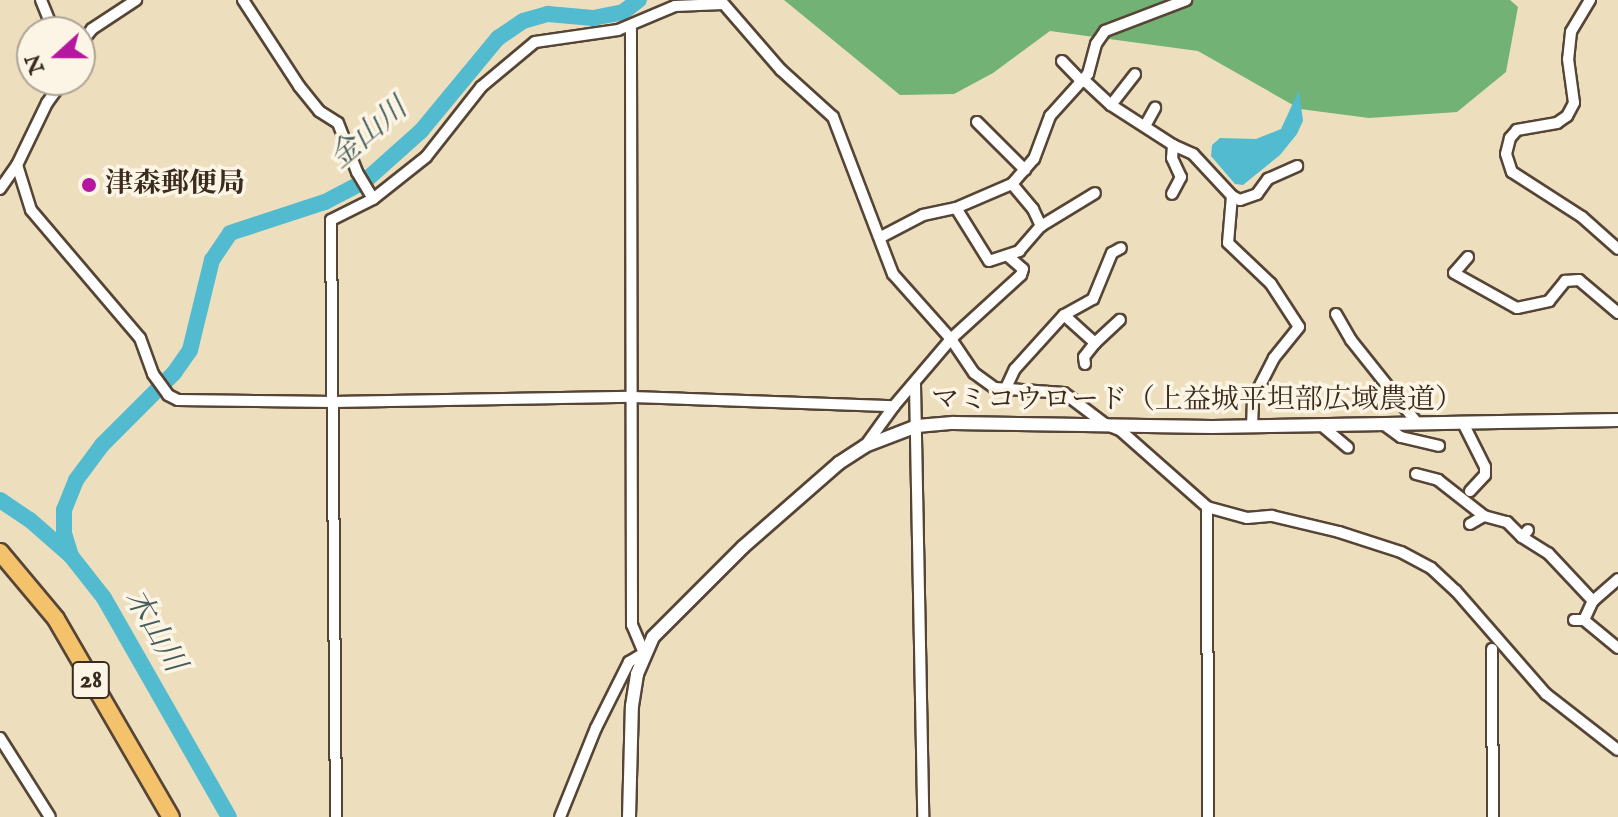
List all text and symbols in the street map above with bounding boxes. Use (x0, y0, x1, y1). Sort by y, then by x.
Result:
north arrow (16, 16, 96, 96)
text: N (19, 50, 52, 78)
water label: 金山川 (323, 91, 415, 177)
place label: 津森郵便局 (105, 168, 245, 202)
marker: 津森郵便局 (80, 176, 98, 194)
street label: マミコウロード（上益城平坦部広域農道） (931, 384, 1463, 418)
water label: 木山川 (116, 583, 192, 679)
road number: 28 (71, 658, 111, 702)

